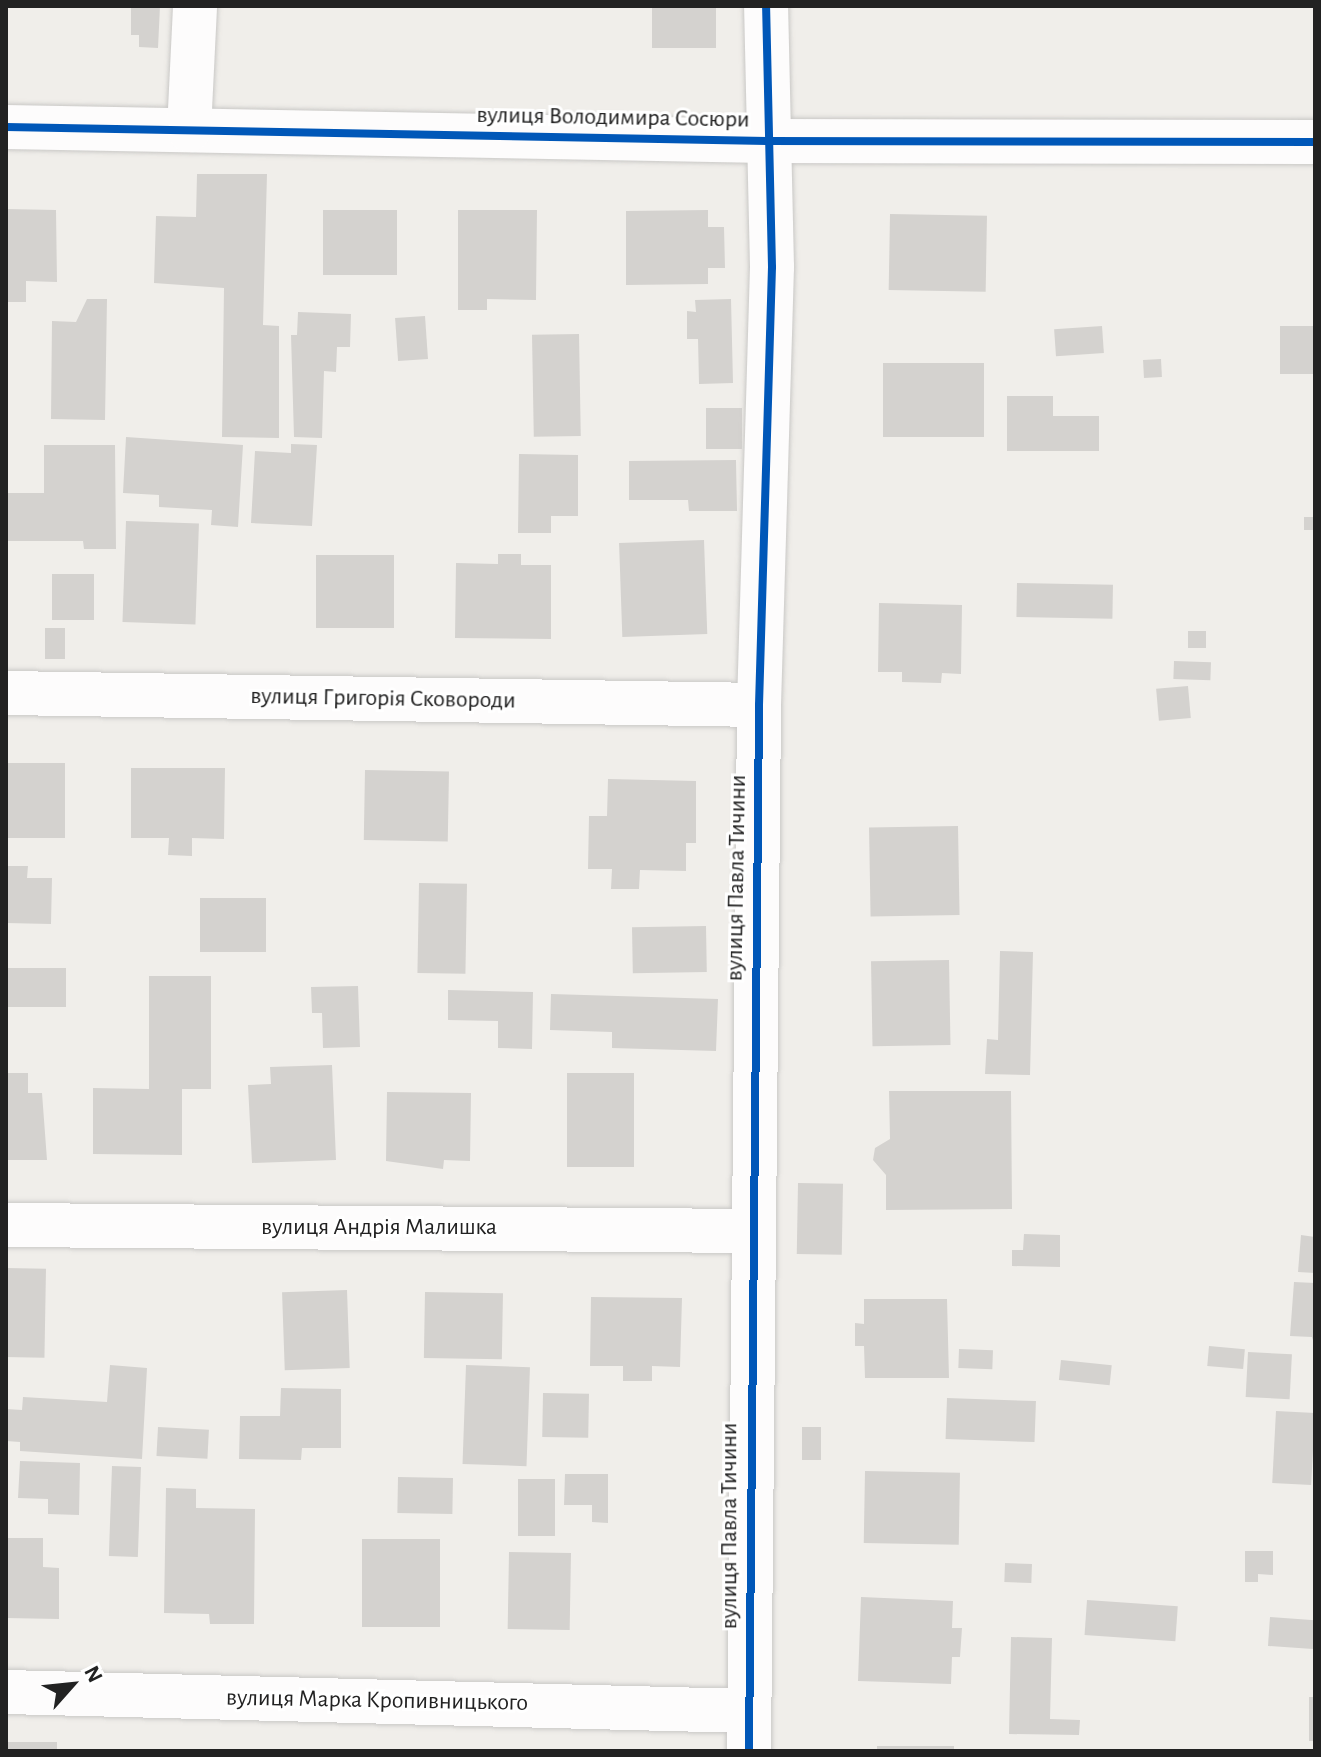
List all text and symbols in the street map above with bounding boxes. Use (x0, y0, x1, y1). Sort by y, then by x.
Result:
street label: вулиця Володимира Сосюри (476, 101, 750, 135)
street label: вулиця Григорія Сковороди (250, 682, 516, 716)
street label: вулиця Павла Тичини (721, 774, 753, 982)
street label: вулиця Андрія Малишка (261, 1214, 497, 1242)
street label: вулиця Павла Тичини (716, 1423, 744, 1629)
north arrow (32, 1645, 112, 1725)
text: N (80, 1662, 107, 1686)
street label: вулиця Марка Кропивницького (226, 1684, 528, 1718)

